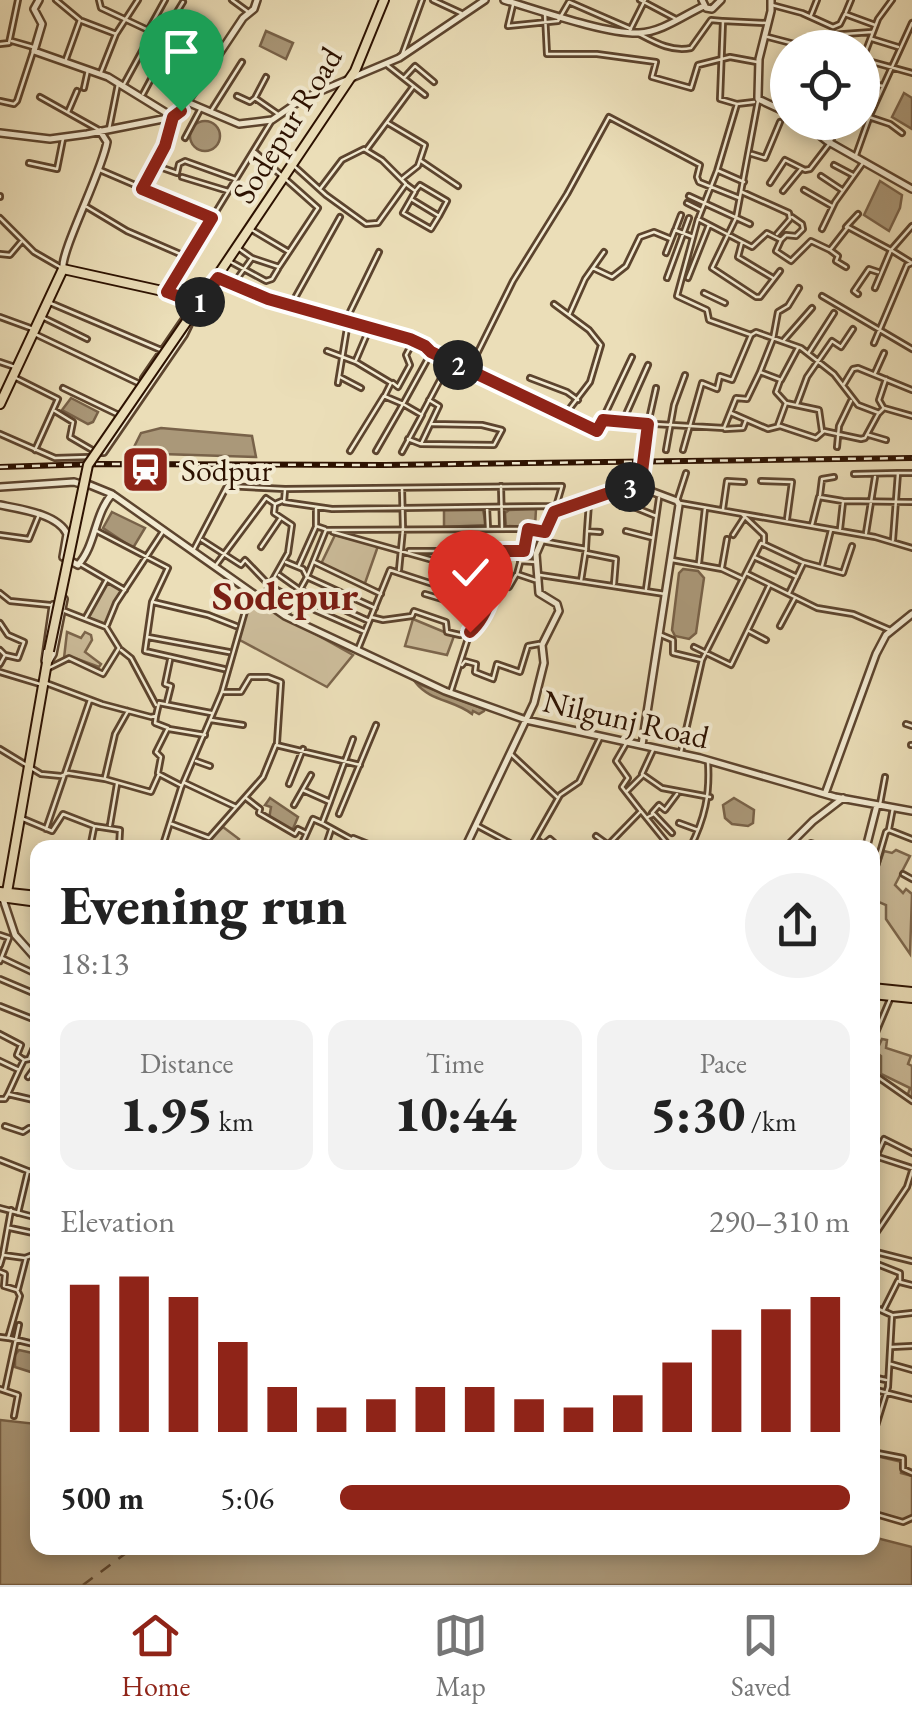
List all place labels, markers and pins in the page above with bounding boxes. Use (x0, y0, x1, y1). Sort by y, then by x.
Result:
pin (139, 9, 224, 112)
pin: 1 (175, 277, 225, 327)
pin: 2 (433, 340, 483, 390)
station icon: Sodpur (120, 444, 172, 496)
place label: Sodpur (181, 449, 272, 491)
pin: 3 (605, 462, 655, 512)
pin (428, 530, 513, 633)

